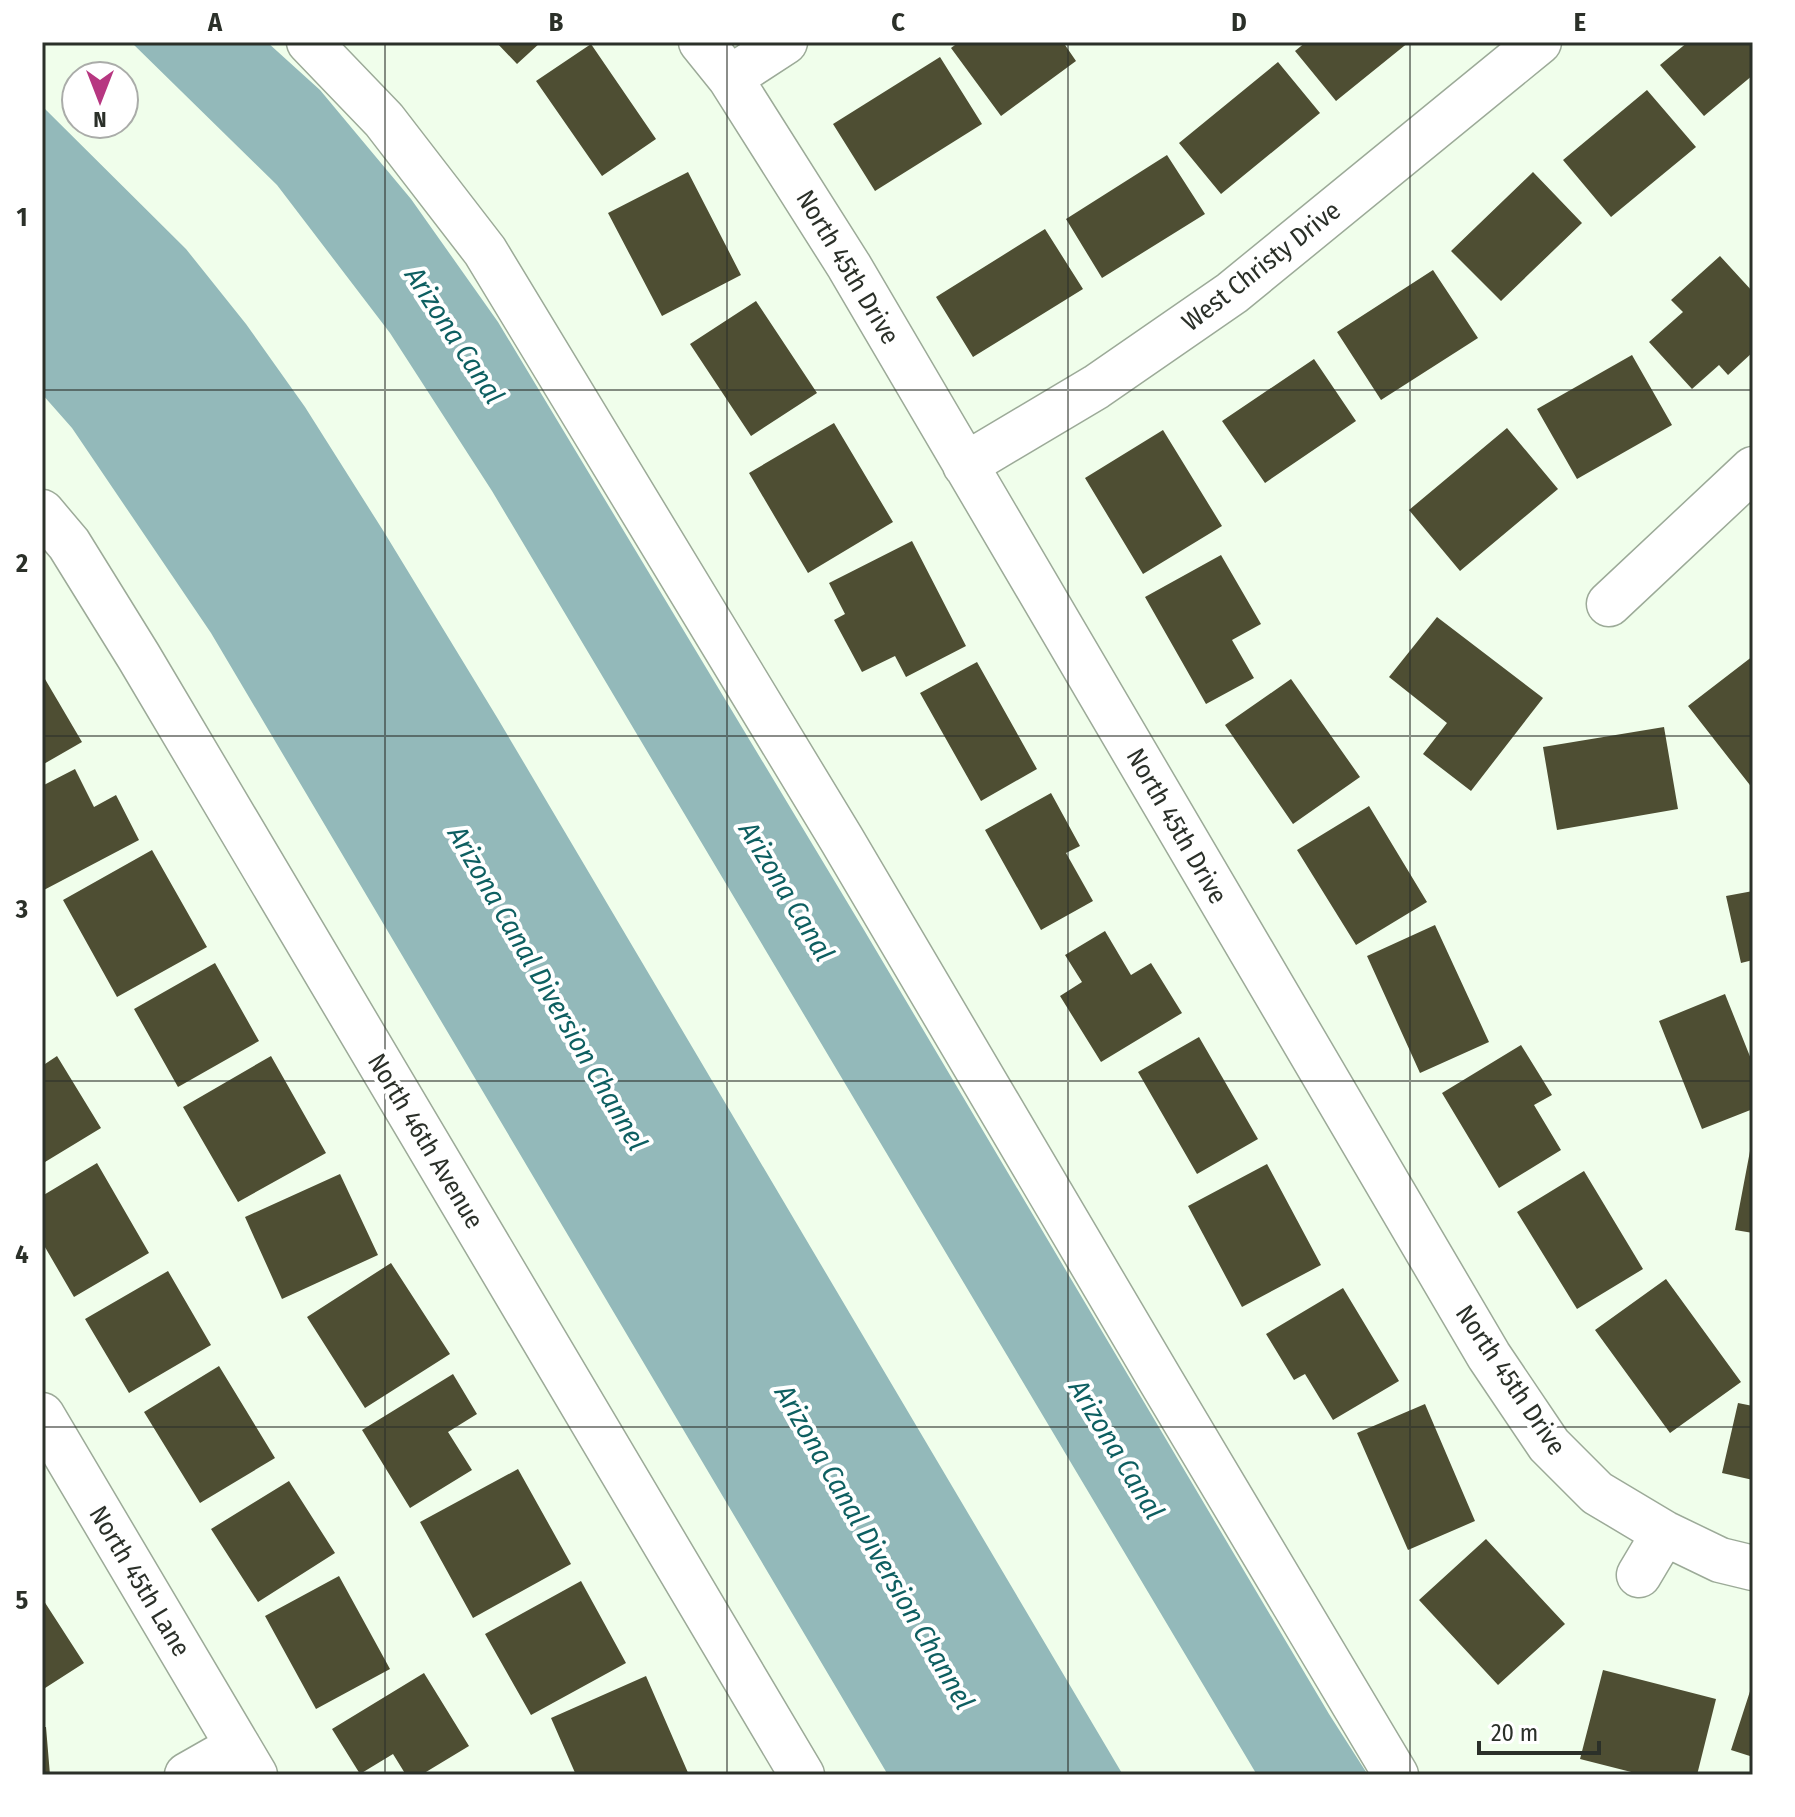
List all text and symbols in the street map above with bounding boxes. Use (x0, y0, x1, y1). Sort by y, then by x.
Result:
text: A (207, 7, 223, 38)
text: B (549, 7, 564, 38)
text: C (891, 7, 905, 38)
text: D (1231, 7, 1247, 38)
text: E (1574, 7, 1586, 38)
north arrow (60, 60, 140, 140)
text: N (93, 106, 107, 133)
street label: North 45th Drive (789, 185, 906, 350)
street label: West Christy Drive (1176, 195, 1347, 338)
text: 1 (17, 202, 28, 233)
water label: Arizona Canal (397, 260, 511, 410)
text: 2 (15, 548, 28, 579)
street label: North 45th Drive (1120, 743, 1234, 909)
water label: Arizona Canal (731, 815, 841, 967)
water label: Arizona Canal Diversion Channel (440, 819, 654, 1156)
text: 3 (15, 894, 28, 925)
street label: North 46th Avenue (361, 1048, 490, 1234)
text: 4 (15, 1239, 29, 1270)
street label: North 45th Drive (1449, 1299, 1572, 1461)
water label: Arizona Canal (1061, 1373, 1171, 1525)
water label: Arizona Canal Diversion Channel (767, 1378, 981, 1715)
street label: North 45th Lane (83, 1500, 197, 1662)
text: 5 (16, 1585, 29, 1616)
scale bar (1479, 1705, 1599, 1755)
text: 20 m (1491, 1719, 1538, 1747)

